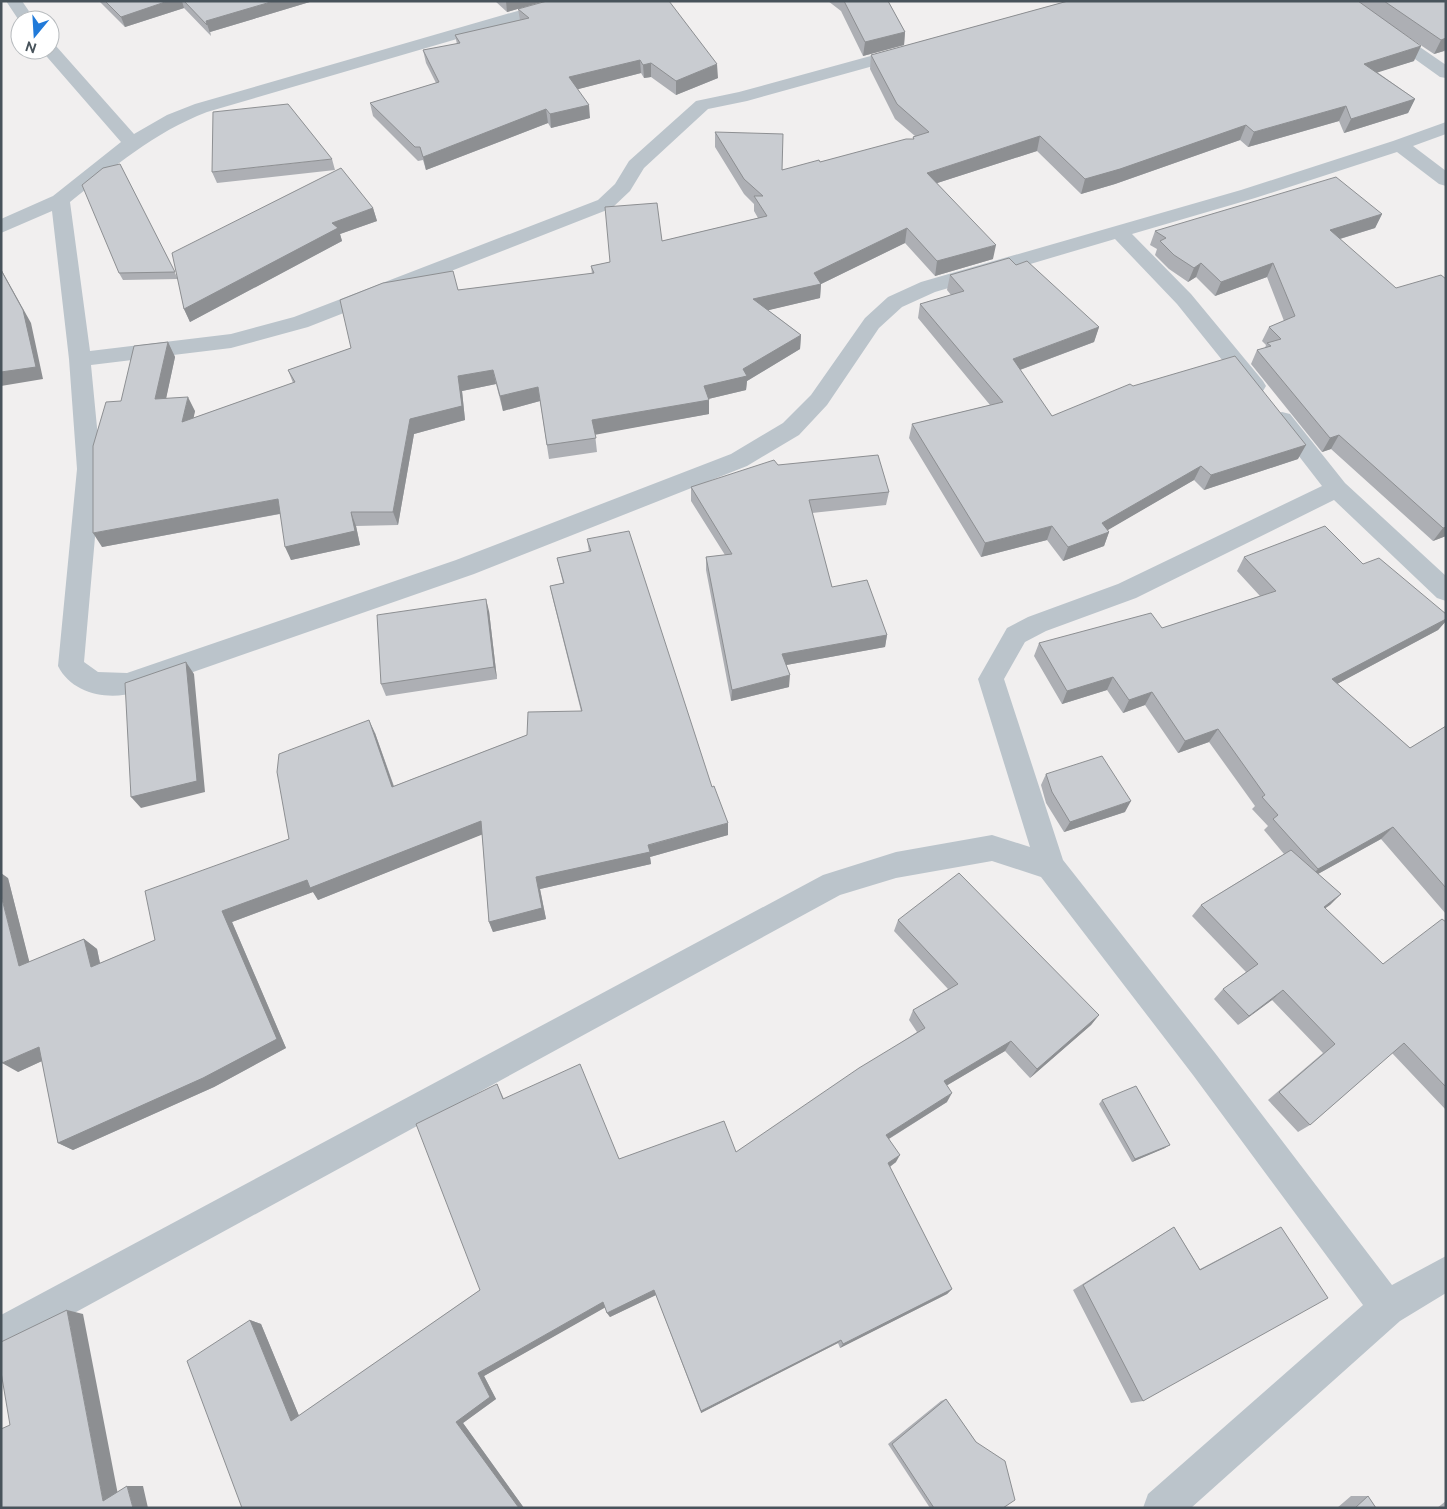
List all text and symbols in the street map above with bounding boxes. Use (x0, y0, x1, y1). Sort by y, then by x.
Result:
north arrow (10, 10, 60, 60)
text: N (23, 38, 39, 57)

